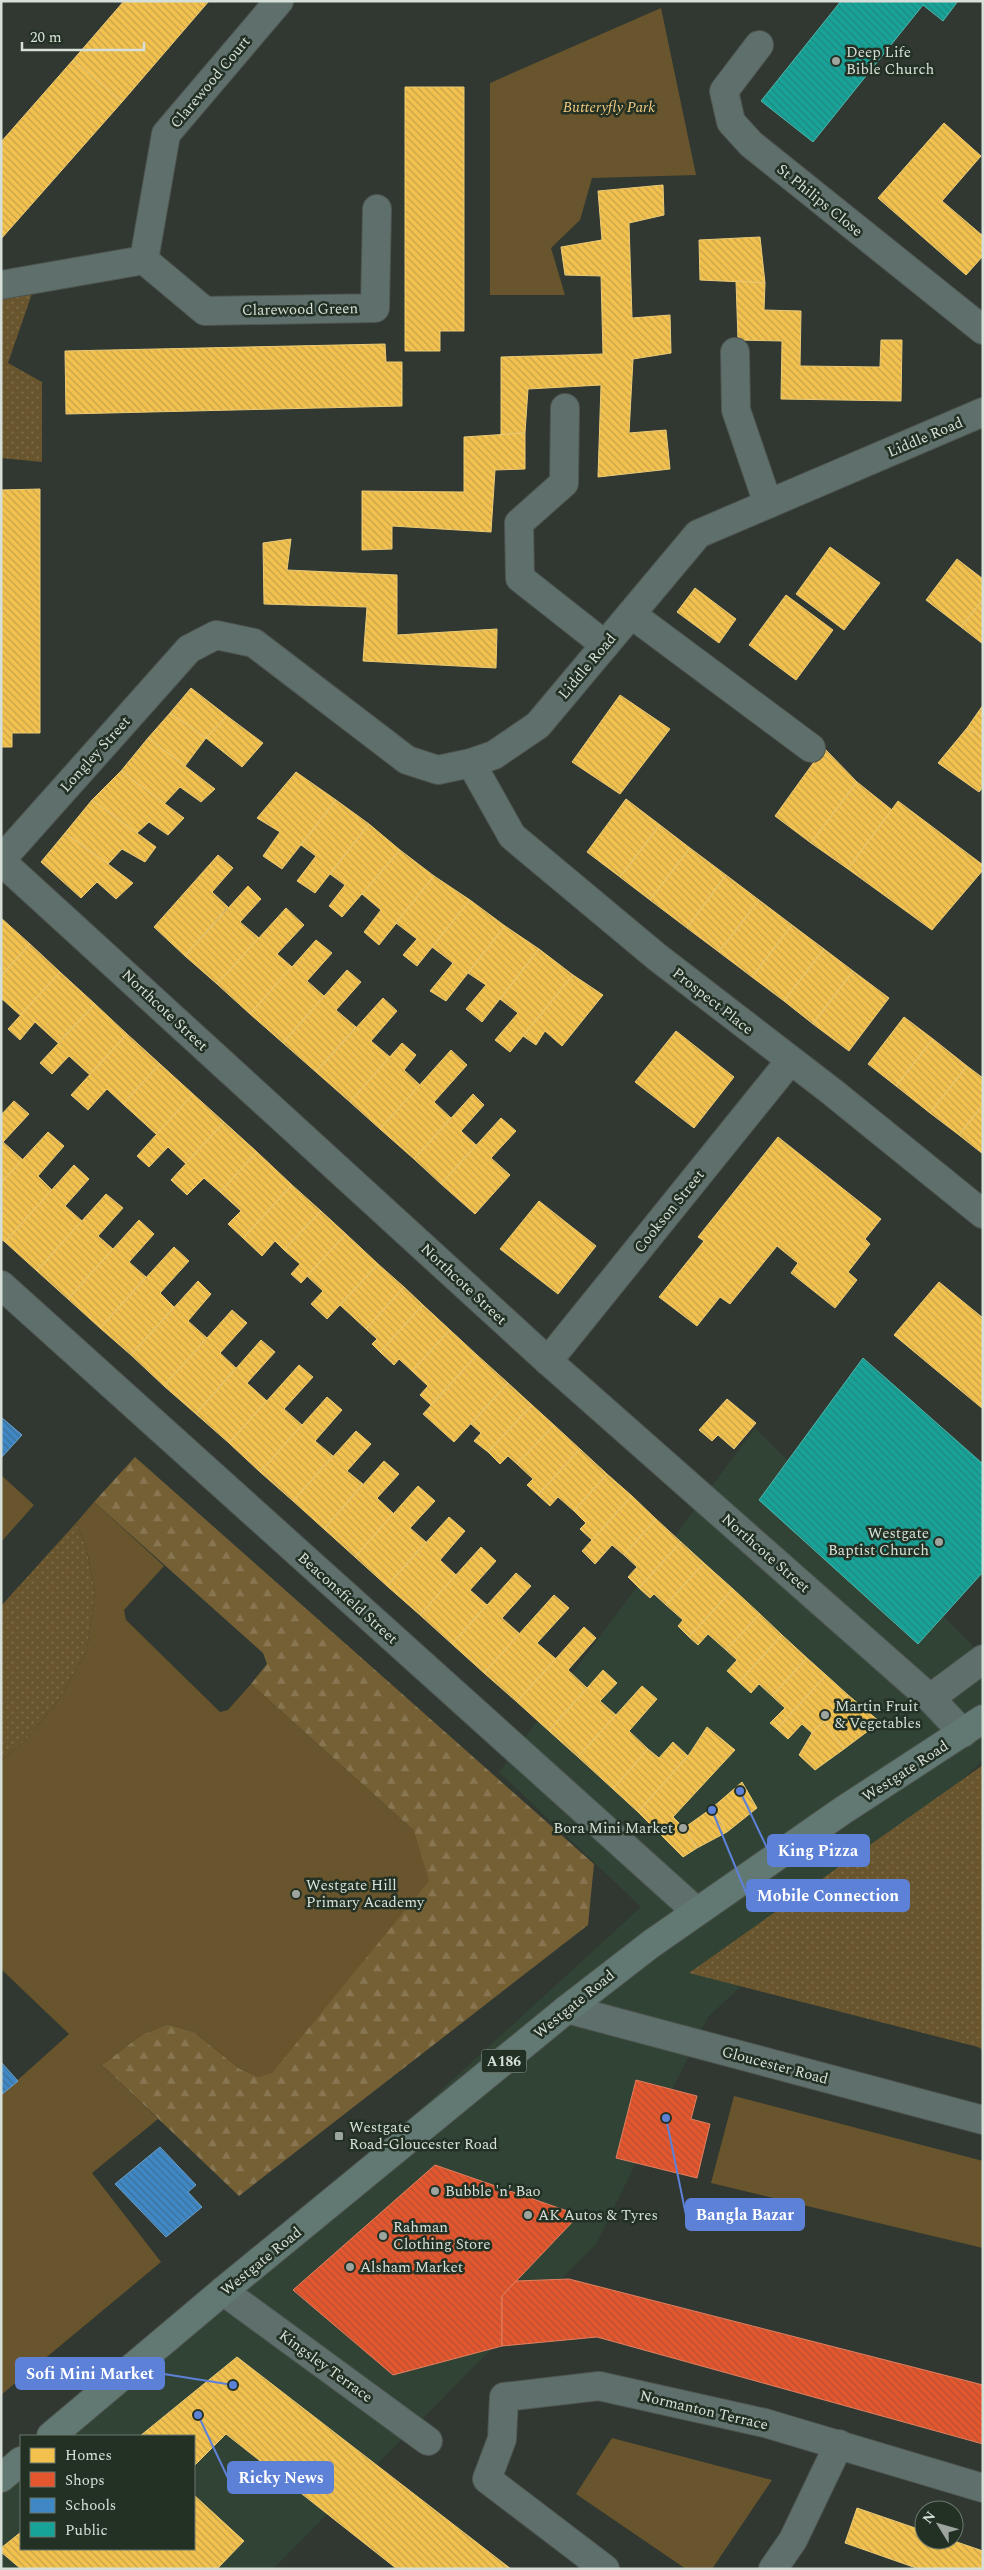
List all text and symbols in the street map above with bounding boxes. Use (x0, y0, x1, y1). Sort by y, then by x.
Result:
scale bar (22, 20, 145, 52)
text: 20 m (30, 26, 62, 49)
street label: Clarewood Court (165, 31, 256, 133)
place label: Deep Life Bible Church (846, 41, 935, 81)
marker: Deep Life Bible Church (830, 55, 842, 67)
park label: Butteryfly Park (563, 96, 655, 119)
street label: St Philips Close (772, 158, 868, 242)
street label: Clarewood Green (242, 297, 359, 322)
street label: Liddle Road (884, 411, 967, 464)
street label: Liddle Road (553, 628, 622, 704)
street label: Longley Street (55, 711, 136, 798)
street label: Prospect Place (667, 962, 758, 1041)
street label: Northcote Street (116, 964, 213, 1057)
street label: Cookson Street (628, 1165, 710, 1258)
street label: Northcote Street (415, 1238, 512, 1331)
street label: Northcote Street (716, 1508, 815, 1598)
place label: Westgate Baptist Church (828, 1522, 929, 1562)
marker: Westgate Baptist Church (933, 1536, 945, 1548)
street label: Beaconsfield Street (292, 1547, 403, 1650)
place label: Martin Fruit & Vegetables (835, 1695, 921, 1735)
marker: Martin Fruit & Vegetables (819, 1709, 831, 1721)
street label: Westgate Road (858, 1735, 953, 1808)
place label: Bora Mini Market (553, 1817, 673, 1840)
marker: Bora Mini Market (677, 1822, 689, 1834)
callout: King Pizza (768, 1835, 869, 1866)
text: King Pizza (778, 1839, 859, 1863)
place label: Westgate Hill Primary Academy (306, 1874, 425, 1914)
callout: Mobile Connection (747, 1880, 909, 1911)
text: Mobile Connection (757, 1884, 899, 1908)
marker: Westgate Hill Primary Academy (290, 1888, 302, 1900)
street label: Westgate Road (529, 1964, 620, 2044)
street label: Gloucester Road (719, 2040, 831, 2091)
road number: A186 (482, 2050, 526, 2072)
place label: Westgate Road-Gloucester Road (349, 2116, 498, 2156)
marker: Westgate Road-Gloucester Road (333, 2130, 345, 2142)
place label: Bubble 'n' Bao (445, 2180, 541, 2203)
marker: Bubble 'n' Bao (429, 2185, 441, 2197)
callout: Bangla Bazar (686, 2199, 804, 2230)
text: Bangla Bazar (696, 2203, 794, 2227)
place label: AK Autos & Tyres (538, 2204, 658, 2227)
marker: AK Autos & Tyres (522, 2209, 534, 2221)
place label: Rahman Clothing Store (393, 2216, 490, 2256)
street label: Westgate Road (216, 2221, 307, 2301)
marker: Rahman Clothing Store (377, 2230, 389, 2242)
place label: Alsham Market (360, 2256, 463, 2279)
marker: Alsham Market (344, 2261, 356, 2273)
street label: Kingsley Terrace (274, 2324, 378, 2409)
callout: Sofi Mini Market (16, 2358, 164, 2389)
text: Sofi Mini Market (26, 2362, 154, 2386)
street label: Normanton Terrace (637, 2385, 770, 2436)
legend (20, 2435, 195, 2550)
text: Homes (65, 2444, 112, 2467)
callout: Ricky News (228, 2462, 333, 2493)
text: Ricky News (238, 2466, 324, 2490)
text: Shops (65, 2469, 105, 2492)
text: Schools (65, 2494, 116, 2517)
north arrow (914, 2500, 964, 2550)
text: N (917, 2507, 941, 2528)
text: Public (65, 2519, 108, 2542)

